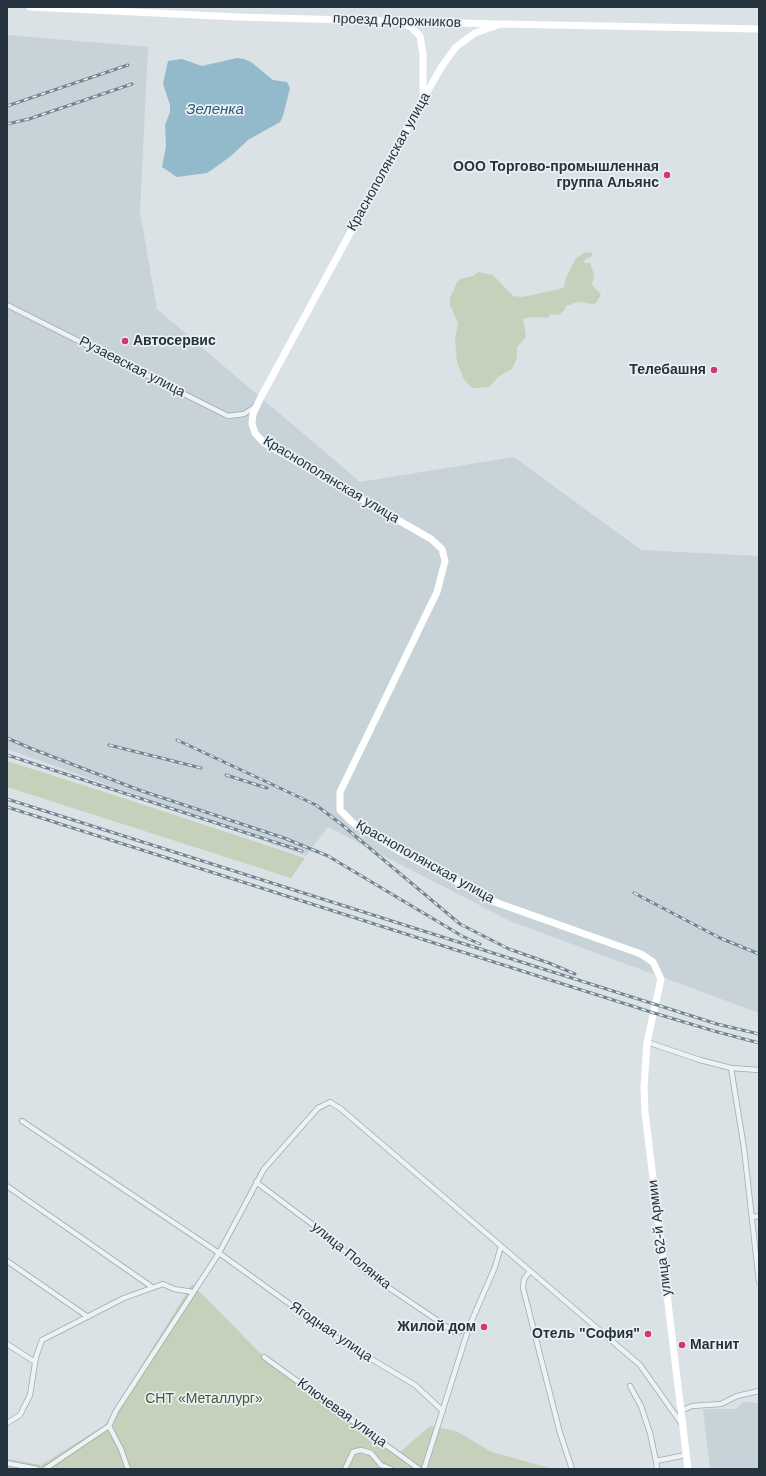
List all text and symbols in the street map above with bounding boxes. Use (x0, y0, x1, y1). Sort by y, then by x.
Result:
street label: проезд Дорожников (333, 10, 461, 32)
street label: Краснополянская улица (344, 90, 434, 234)
water label: Зеленка (186, 101, 244, 119)
place label: ООО Торгово-промышленная группа Альянс (453, 159, 659, 192)
marker: ООО Торгово-промышленная группа Альянс (662, 170, 672, 180)
street label: Рузаевская улица (76, 333, 188, 401)
place label: Автосервис (133, 333, 216, 349)
marker: Автосервис (120, 336, 130, 346)
place label: Телебашня (629, 362, 706, 378)
marker: Телебашня (709, 365, 719, 375)
street label: Краснополянская улица (260, 433, 402, 527)
street label: Краснополянская улица (353, 817, 497, 907)
street label: улица 62-й Армии (645, 1179, 675, 1297)
street label: улица Полянка (308, 1219, 394, 1293)
street label: Ягодная улица (286, 1298, 376, 1366)
place label: Жилой дом (397, 1319, 476, 1335)
marker: Жилой дом (479, 1322, 489, 1332)
place label: Отель "София" (532, 1326, 640, 1342)
marker: Отель "София" (643, 1329, 653, 1339)
place label: Магнит (690, 1337, 739, 1353)
marker: Магнит (677, 1340, 687, 1350)
street label: Ключевая улица (294, 1375, 390, 1451)
park label: СНТ «Металлург» (145, 1391, 263, 1407)

